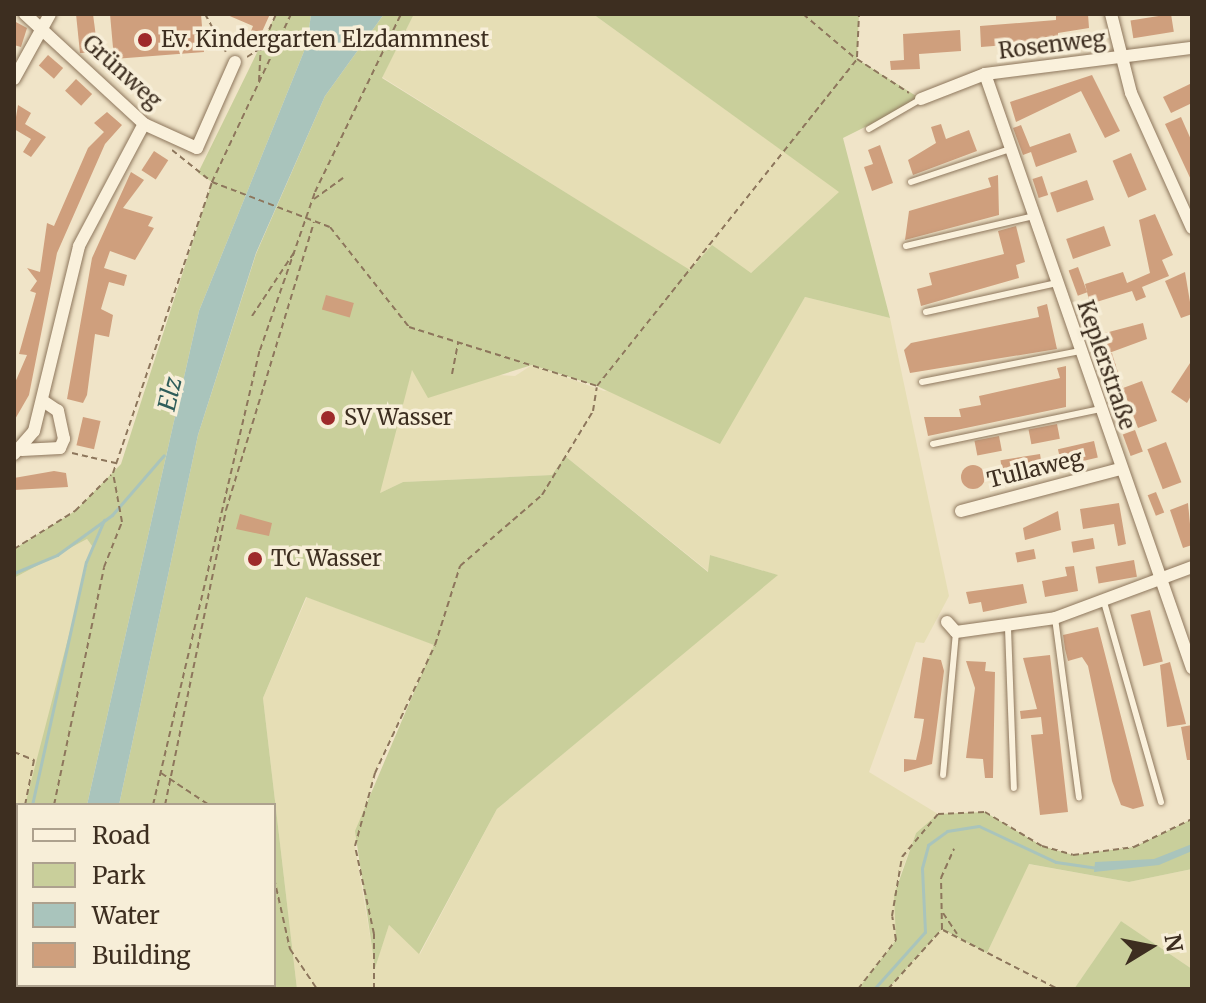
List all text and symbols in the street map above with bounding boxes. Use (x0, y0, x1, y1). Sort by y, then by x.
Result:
street label: Rosenweg (997, 25, 1107, 65)
place label: Ev. Kindergarten Elzdammnest (161, 27, 489, 53)
street label: Grünweg (77, 30, 167, 114)
marker: Ev. Kindergarten Elzdammnest (136, 31, 154, 49)
street label: Keplerstraße (1072, 297, 1140, 433)
water label: Elz (152, 374, 188, 414)
place label: SV Wasser (344, 405, 453, 431)
marker: SV Wasser (319, 409, 337, 427)
street label: Tullaweg (984, 444, 1086, 494)
place label: TC Wasser (271, 546, 382, 572)
marker: TC Wasser (246, 550, 264, 568)
legend (16, 803, 276, 987)
text: Road (92, 820, 150, 851)
text: Park (92, 860, 145, 891)
text: Water (92, 900, 160, 931)
north arrow (1110, 907, 1190, 987)
text: N (1158, 932, 1189, 954)
text: Building (92, 940, 191, 971)

